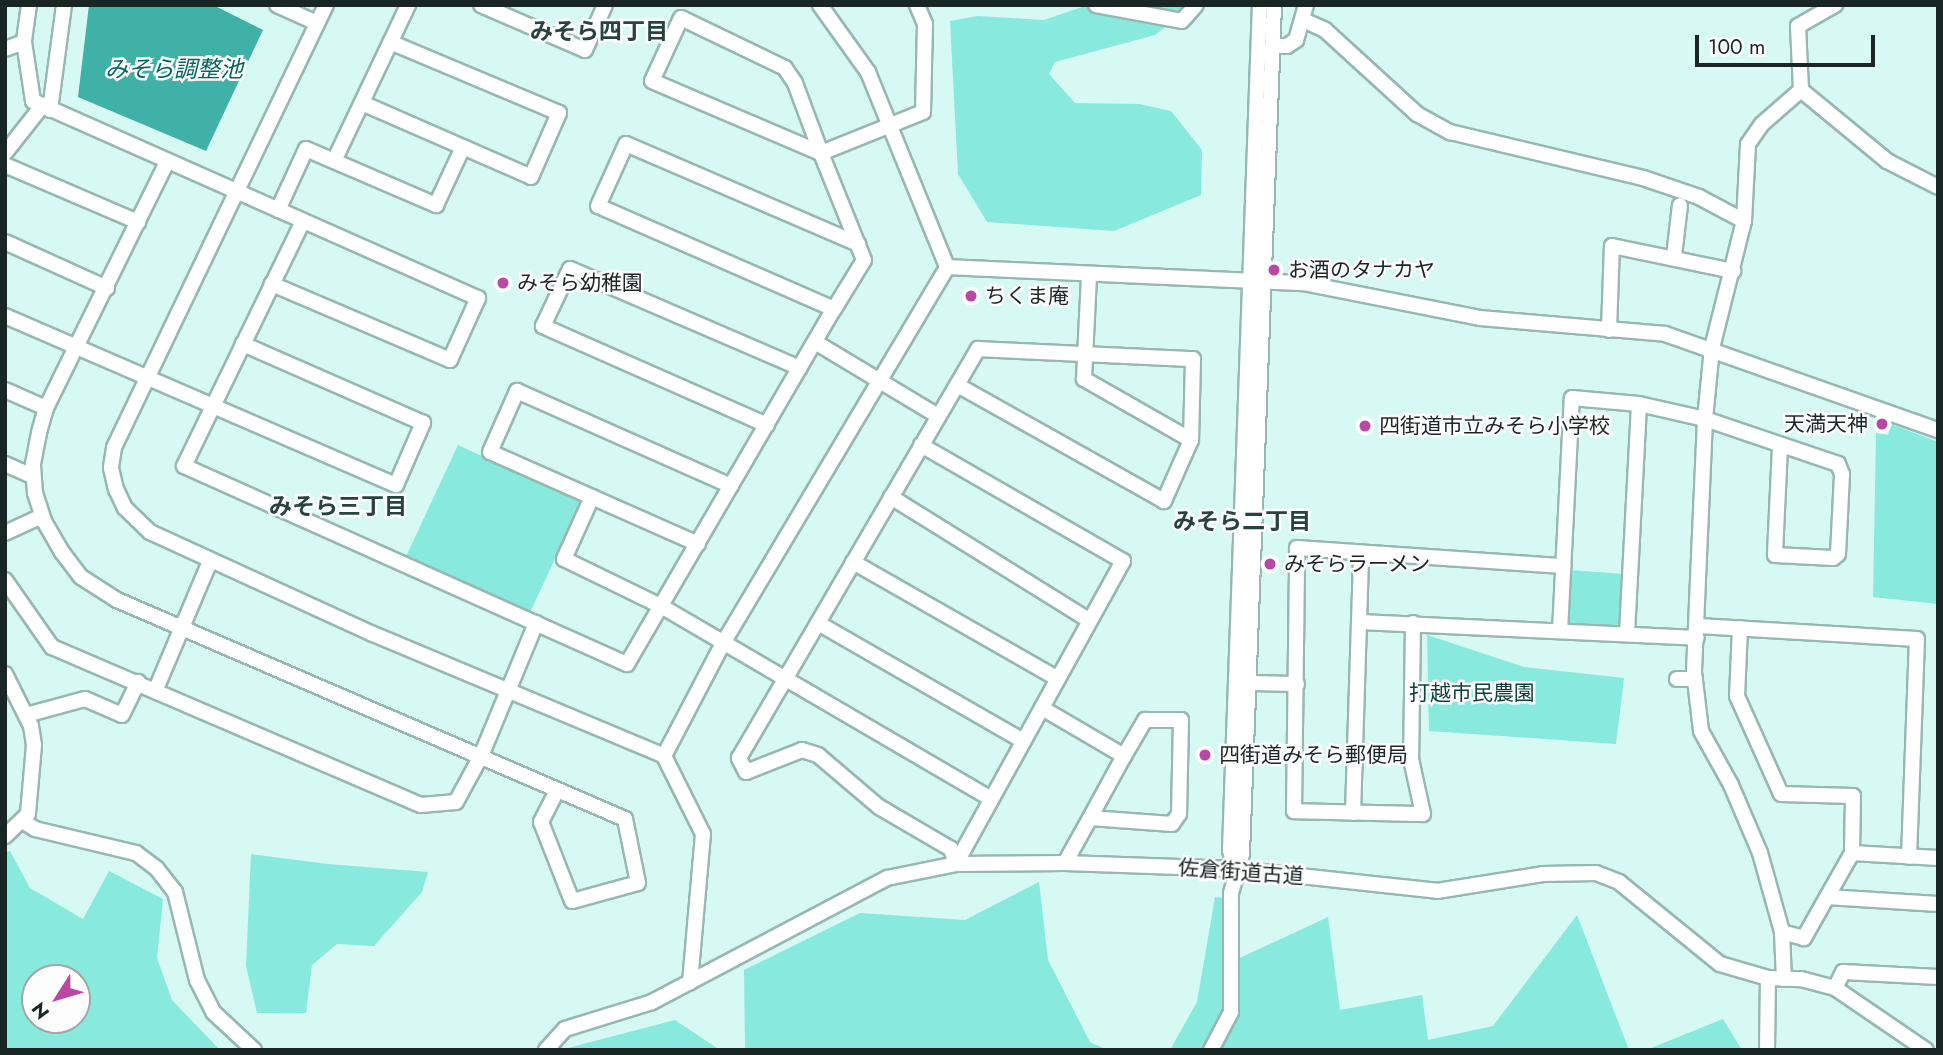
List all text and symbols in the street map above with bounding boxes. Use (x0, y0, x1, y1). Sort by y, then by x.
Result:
district label: みそら四丁目 (530, 17, 668, 45)
scale bar (1698, 21, 1878, 65)
text: 100 m (1708, 32, 1765, 62)
water label: みそら調整池 (105, 55, 243, 83)
place label: お酒のタナカヤ (1288, 257, 1435, 283)
marker: お酒のタナカヤ (1266, 262, 1282, 278)
place label: みそら幼稚園 (517, 270, 643, 296)
marker: みそら幼稚園 (495, 275, 511, 291)
place label: ちくま庵 (985, 283, 1069, 309)
marker: ちくま庵 (963, 288, 979, 304)
place label: 天満天神 (1784, 411, 1868, 437)
place label: 四街道市立みそら小学校 (1379, 413, 1610, 439)
marker: 天満天神 (1874, 416, 1890, 432)
marker: 四街道市立みそら小学校 (1357, 418, 1373, 434)
district label: みそら三丁目 (269, 492, 407, 520)
district label: みそら二丁目 (1173, 507, 1311, 535)
place label: みそらラーメン (1284, 551, 1431, 577)
marker: みそらラーメン (1262, 556, 1278, 572)
park label: 打越市民農園 (1409, 680, 1535, 706)
place label: 四街道みそら郵便局 (1219, 742, 1408, 768)
marker: 四街道みそら郵便局 (1197, 747, 1213, 763)
street label: 佐倉街道古道 (1177, 855, 1305, 889)
north arrow (21, 964, 91, 1034)
text: N (25, 997, 56, 1025)

